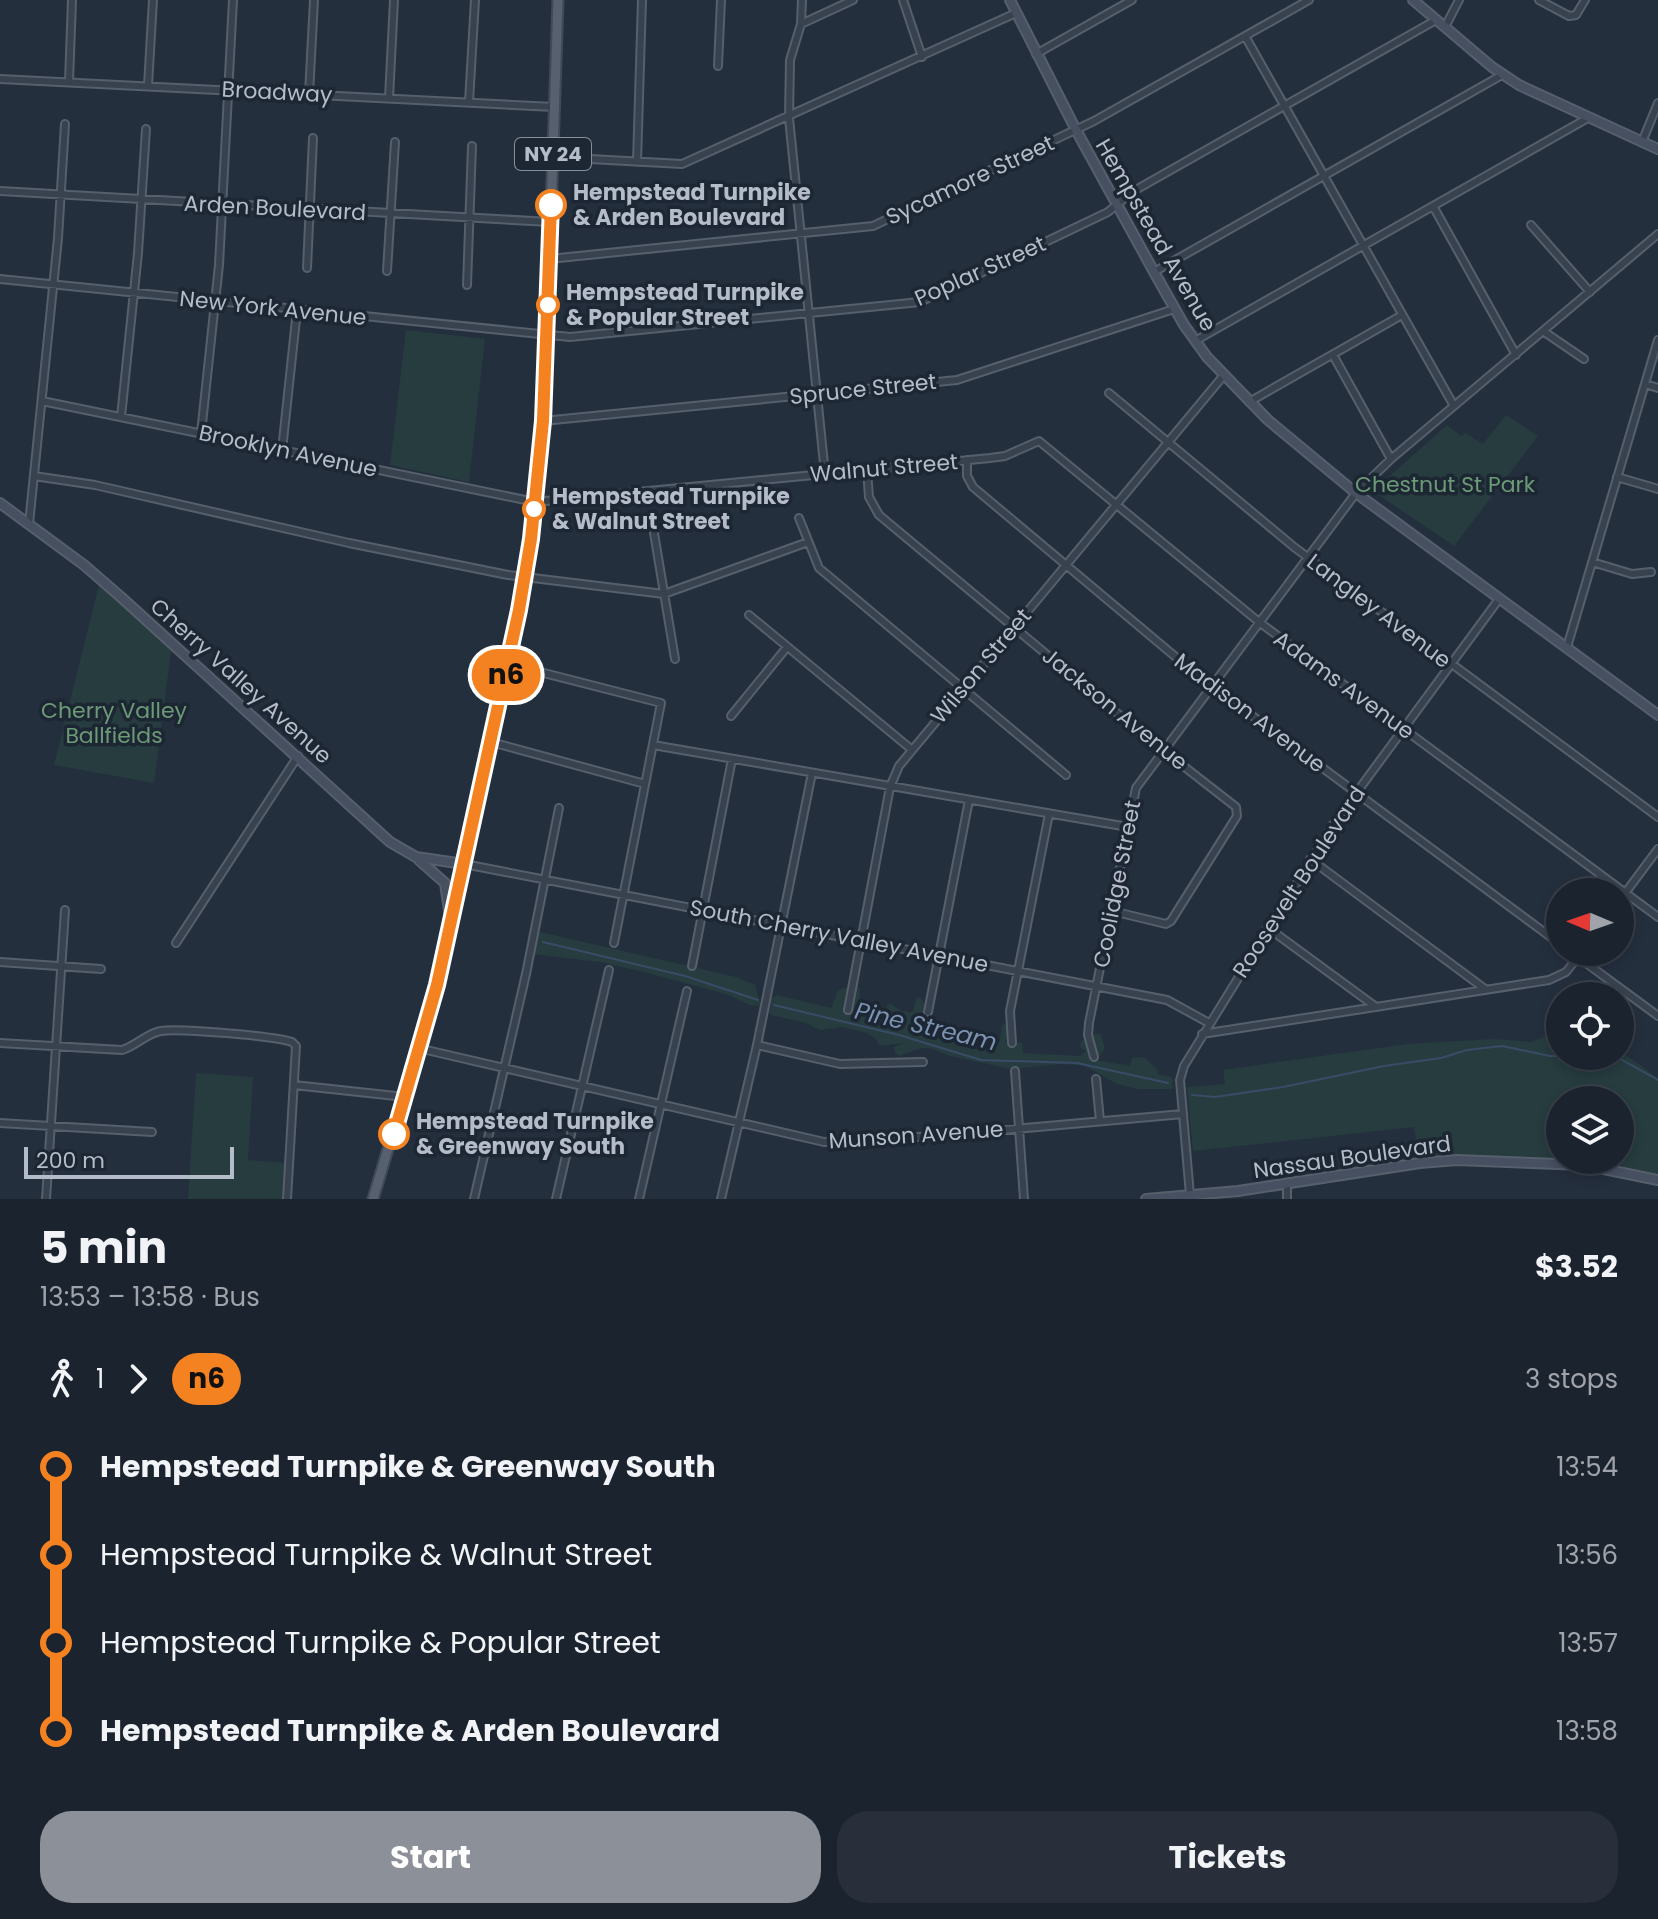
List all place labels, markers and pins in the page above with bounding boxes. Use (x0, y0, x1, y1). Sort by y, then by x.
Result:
place label: Hempstead Turnpike & Arden Boulevard (573, 177, 811, 233)
marker: Hempstead Turnpike & Arden Boulevard (536, 190, 566, 220)
place label: Hempstead Turnpike & Popular Street (566, 277, 804, 333)
marker: Hempstead Turnpike & Popular Street (537, 294, 559, 316)
place label: Hempstead Turnpike & Walnut Street (552, 481, 790, 537)
marker: Hempstead Turnpike & Walnut Street (523, 498, 545, 520)
place label: Hempstead Turnpike & Greenway South (416, 1106, 654, 1162)
marker: Hempstead Turnpike & Greenway South (379, 1119, 409, 1149)

